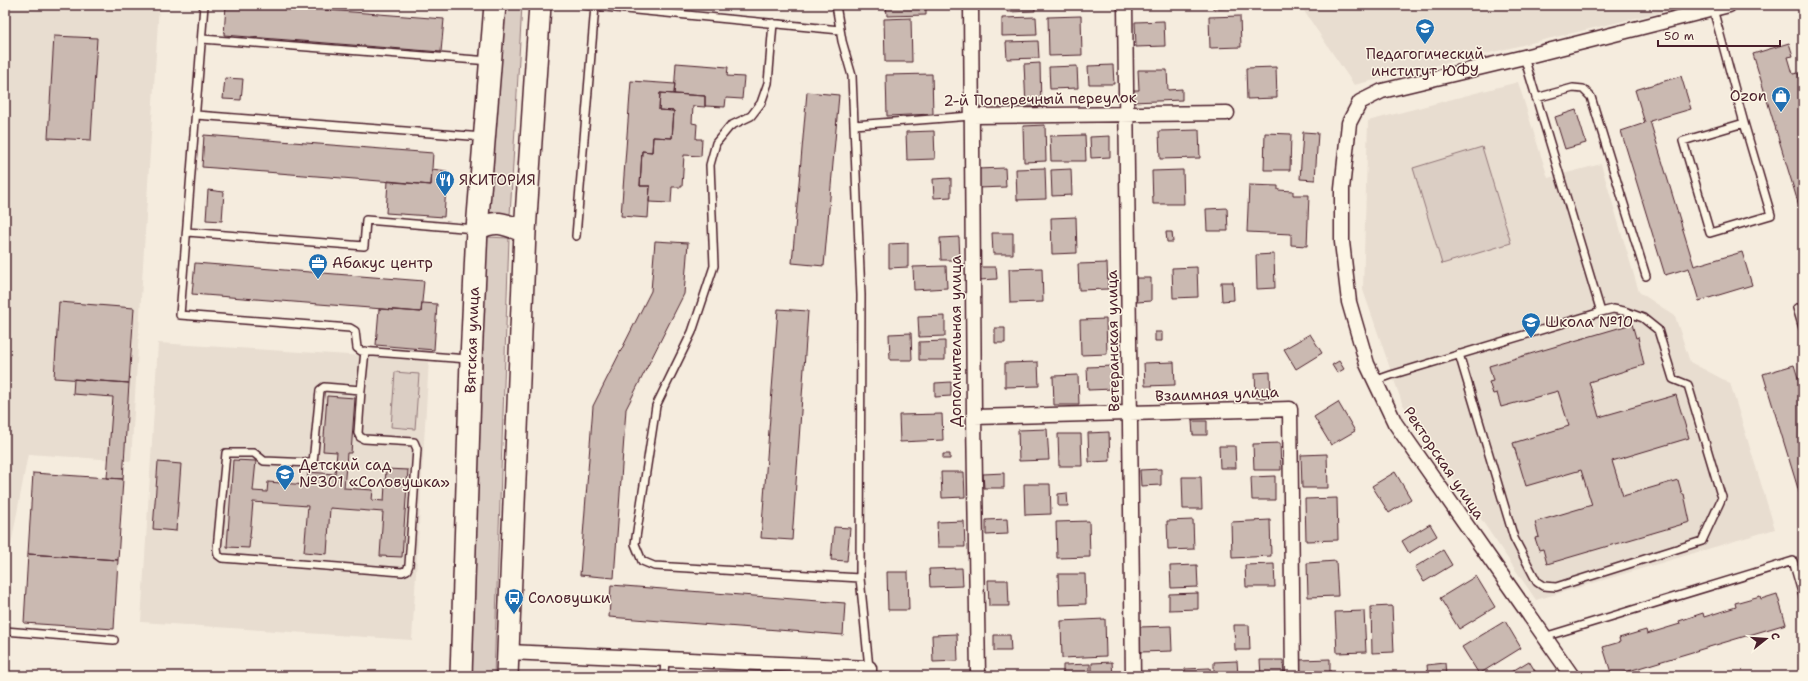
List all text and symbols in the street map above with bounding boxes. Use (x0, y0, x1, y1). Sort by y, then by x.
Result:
school or university icon: Педагогический институт ЮФУ (1414, 17, 1436, 45)
scale bar (1658, 22, 1780, 48)
text: 50 m (1664, 28, 1694, 44)
place label: Педагогический институт ЮФУ (1366, 44, 1484, 81)
shop icon: Ozon (1770, 85, 1792, 113)
place label: Ozon (1730, 86, 1767, 106)
street label: 2-й Поперечный переулок (943, 87, 1137, 111)
restaurant icon: ЯКИТОРИЯ (434, 169, 456, 197)
place label: ЯКИТОРИЯ (459, 170, 536, 190)
office icon: Абакус центр (307, 252, 329, 280)
place label: Абакус центр (332, 253, 433, 273)
street label: Дополнительная улица (946, 254, 966, 427)
street label: Ветеранская улица (1102, 269, 1124, 412)
street label: Вятская улица (460, 286, 484, 394)
school or university icon: Школа №10 (1520, 311, 1542, 339)
place label: Школа №10 (1545, 312, 1633, 332)
street label: Взаимная улица (1155, 382, 1280, 406)
street label: Ректорская улица (1399, 403, 1490, 524)
place label: Детский сад №301 «Соловушка» (299, 455, 450, 492)
school or university icon: Детский сад №301 «Соловушка» (274, 463, 296, 491)
bus stop icon: Соловушки (503, 587, 525, 615)
place label: Соловушки (528, 588, 611, 608)
north arrow (1746, 619, 1786, 659)
text: С (1767, 631, 1783, 642)

